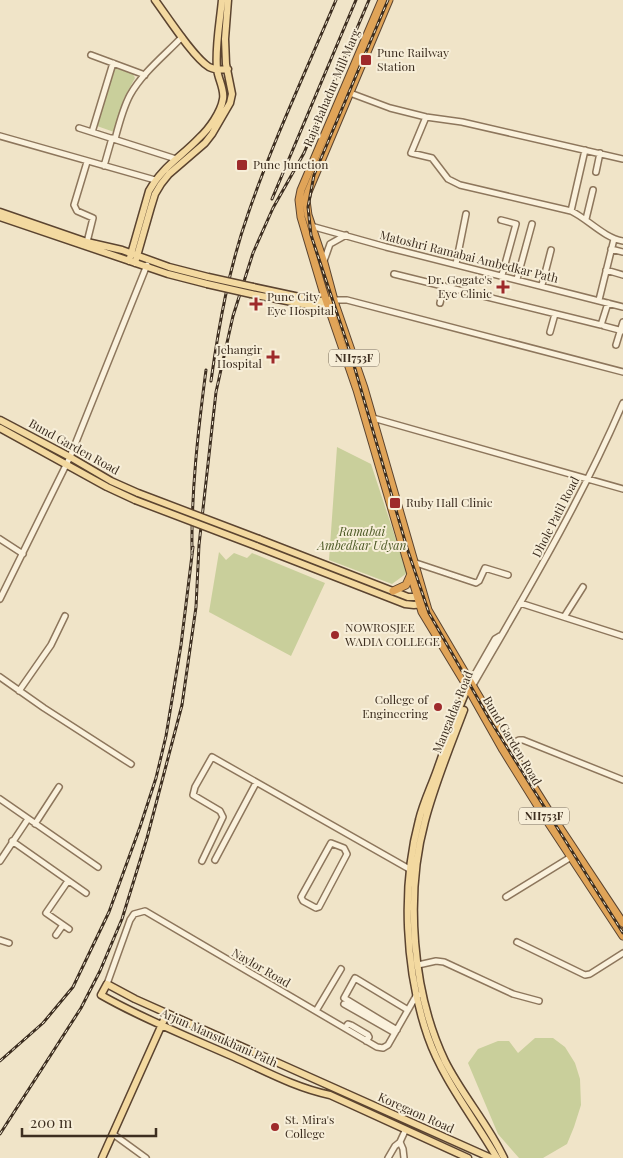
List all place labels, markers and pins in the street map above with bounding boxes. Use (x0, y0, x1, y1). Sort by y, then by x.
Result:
place label: Pune Railway Station (377, 44, 449, 74)
marker: Pune Railway Station (359, 53, 373, 67)
place label: Pune Junction (253, 156, 328, 172)
marker: Pune Junction (235, 158, 249, 172)
place label: Dr. Gogate's Eye Clinic (427, 271, 492, 301)
marker: Dr. Gogate's Eye Clinic (496, 280, 510, 294)
place label: Pune City Eye Hospital (267, 288, 335, 318)
marker: Pune City Eye Hospital (249, 297, 263, 311)
place label: Jehangir Hospital (216, 341, 263, 371)
marker: Jehangir Hospital (266, 350, 280, 364)
place label: Ruby Hall Clinic (406, 494, 493, 510)
marker: Ruby Hall Clinic (388, 496, 402, 510)
place label: NOWROSJEE WADIA COLLEGE (344, 619, 440, 649)
marker: NOWROSJEE WADIA COLLEGE (329, 629, 341, 641)
place label: College of Engineering (362, 691, 429, 721)
marker: College of Engineering (432, 701, 444, 713)
place label: St. Mira's College (285, 1111, 334, 1141)
marker: St. Mira's College (269, 1121, 281, 1133)

